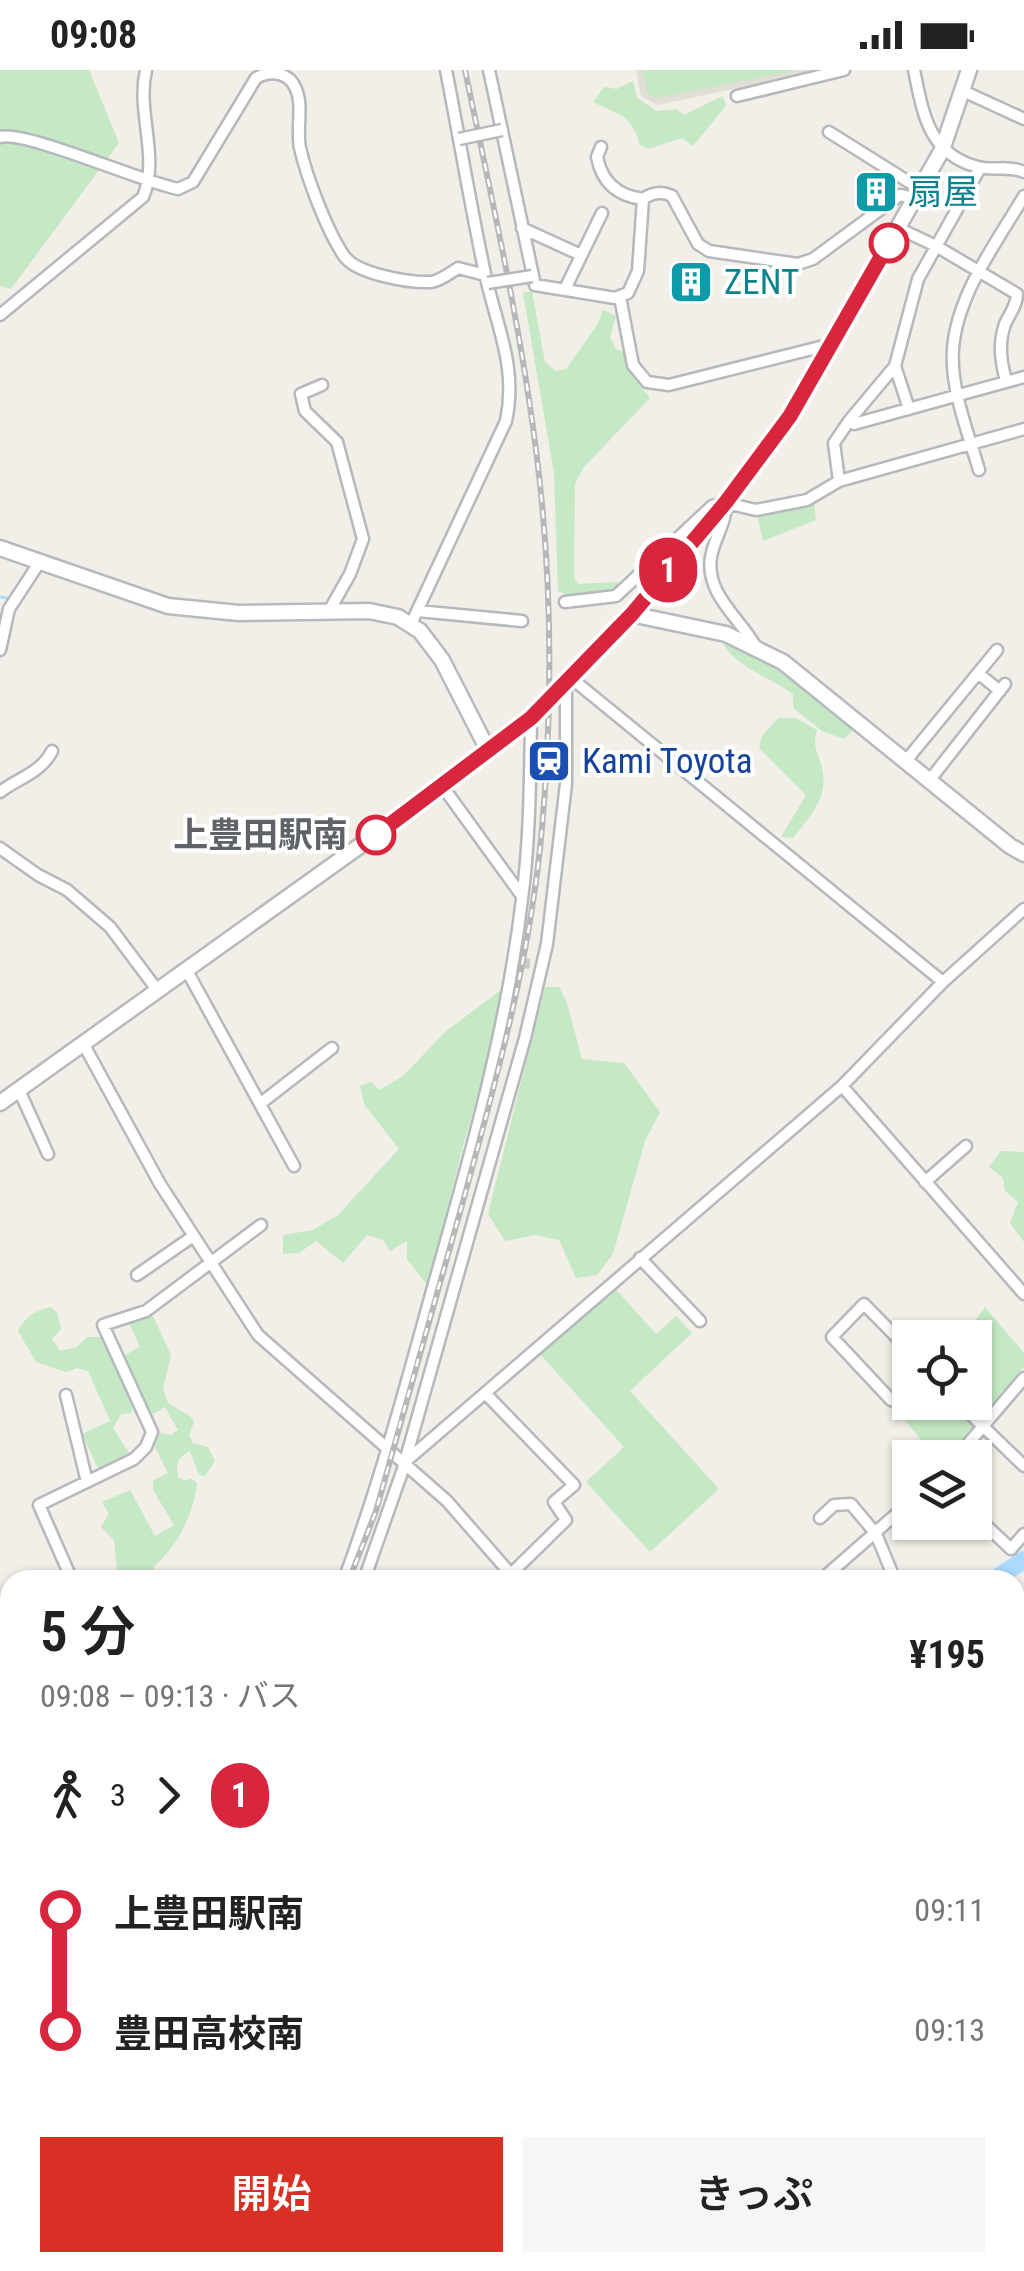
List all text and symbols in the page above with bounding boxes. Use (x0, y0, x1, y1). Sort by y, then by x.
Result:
text: 09:08 (50, 13, 137, 57)
building icon: 扇屋 (853, 169, 899, 215)
place label: 扇屋 (908, 172, 978, 213)
unlabelled marker (870, 224, 908, 262)
building icon: ZENT (668, 259, 714, 305)
place label: ZENT (724, 262, 799, 303)
line badge: 1 (636, 538, 700, 602)
text: 1 (659, 550, 677, 591)
station icon: Kami Toyota (526, 738, 572, 784)
place label: Kami Toyota (582, 741, 752, 782)
place label: 上豊田駅南 (173, 815, 348, 856)
marker: 上豊田駅南 (357, 816, 395, 854)
map controls (892, 1320, 992, 1540)
button: locate (892, 1320, 992, 1420)
button: layers (892, 1440, 992, 1540)
text: 5 分 (40, 1600, 135, 1664)
text: ¥195 (909, 1633, 985, 1677)
text: 09:08 – 09:13 · バス (40, 1677, 301, 1715)
icon: walk (40, 1768, 95, 1823)
icon: forward (141, 1768, 196, 1823)
text: 1 (231, 1775, 249, 1816)
text: 3 (110, 1776, 126, 1814)
text: 09:11 (914, 1891, 985, 1929)
text: 上豊田駅南 (114, 1892, 304, 1936)
text: 09:13 (914, 2011, 985, 2049)
text: 豊田高校南 (114, 2012, 304, 2056)
button: 開始 (40, 2137, 503, 2252)
button: きっぷ (523, 2137, 985, 2252)

